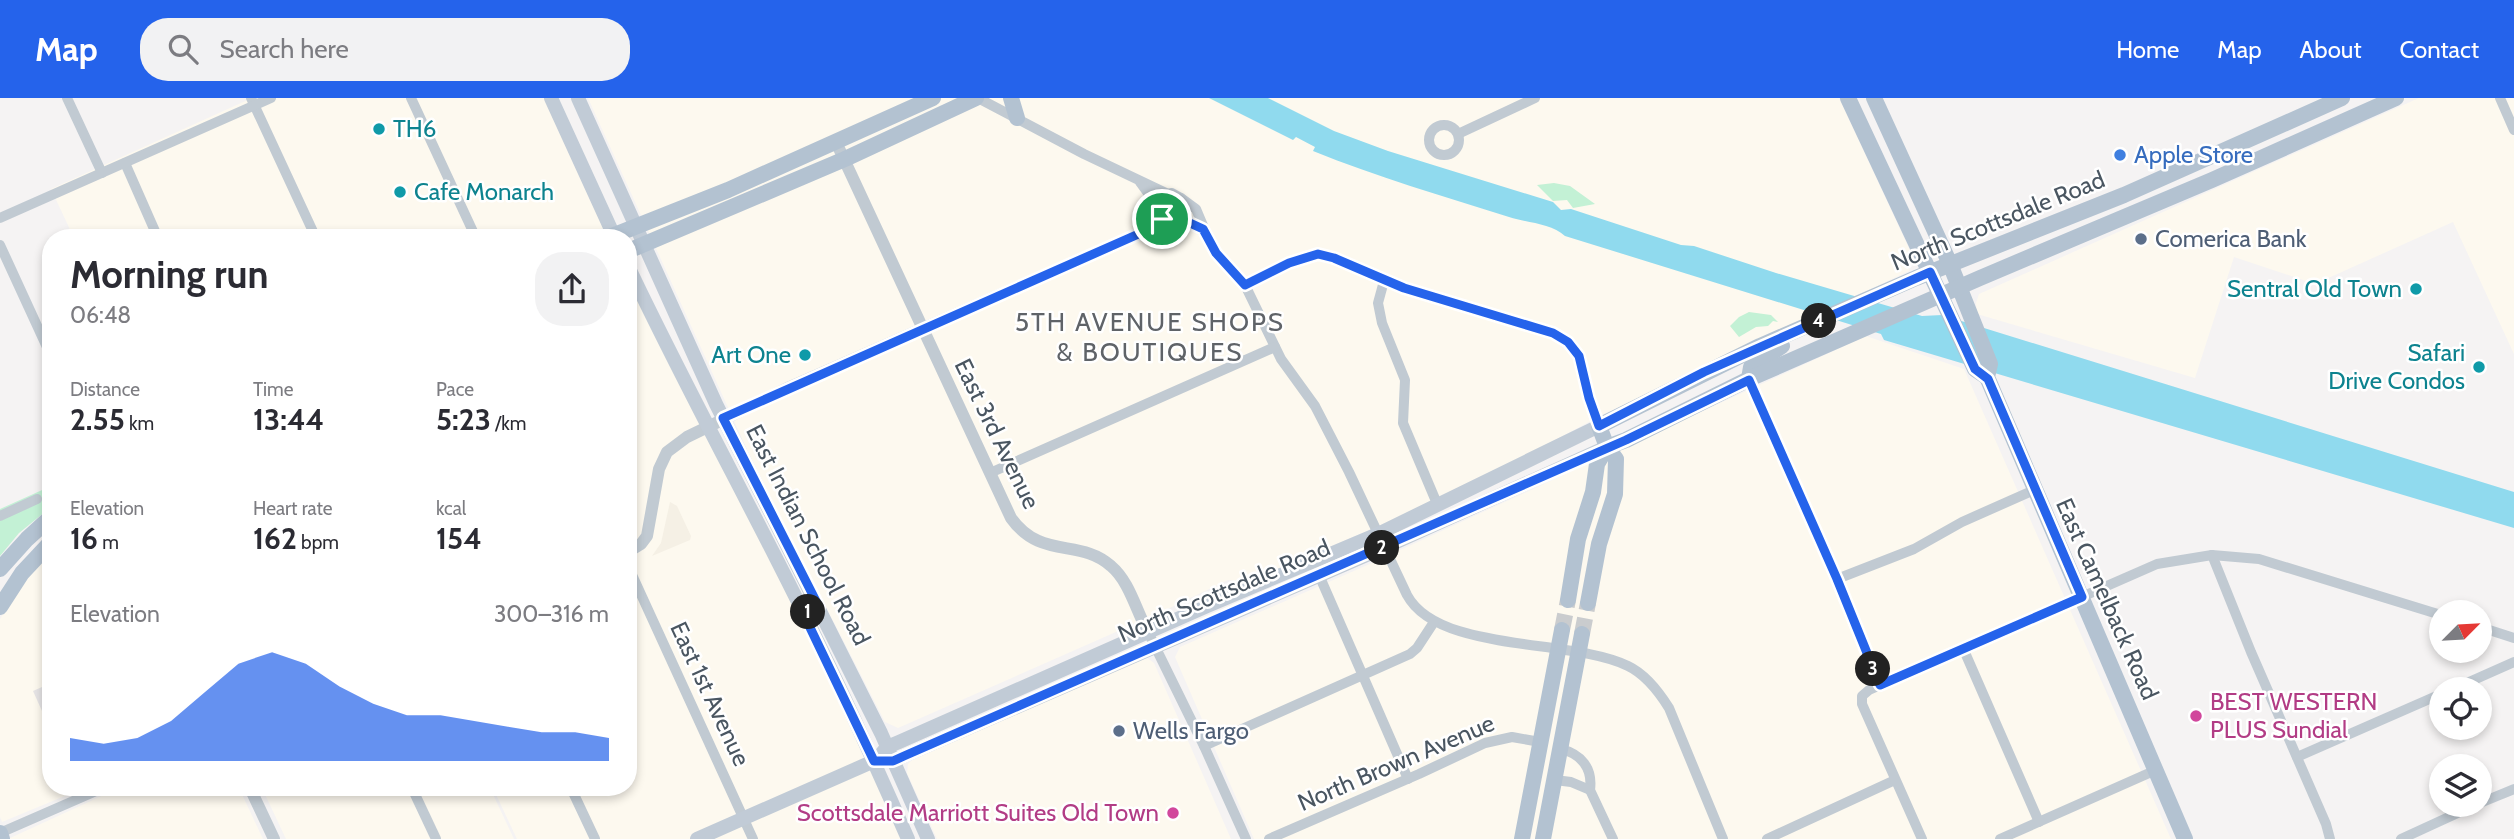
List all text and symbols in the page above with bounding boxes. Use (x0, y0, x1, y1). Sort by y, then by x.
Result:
search box (140, 18, 630, 81)
text: Map (35, 29, 98, 69)
icon: search (164, 30, 202, 68)
text: Search here (220, 33, 349, 65)
text: Home (2116, 35, 2179, 64)
text: Map (2217, 35, 2262, 64)
text: About (2300, 35, 2362, 64)
text: Contact (2400, 35, 2479, 64)
place label: TH6 (393, 114, 436, 143)
marker: TH6 (371, 121, 387, 137)
place label: Apple Store (2134, 140, 2253, 169)
marker: Apple Store (2112, 147, 2128, 163)
street label: North Scottsdale Road (1887, 164, 2109, 277)
place label: Cafe Monarch (414, 177, 554, 206)
marker: Cafe Monarch (392, 184, 408, 200)
pin (1132, 189, 1192, 249)
icon: arrive (1143, 200, 1181, 238)
place label: Comerica Bank (2155, 224, 2307, 253)
marker: Comerica Bank (2133, 231, 2149, 247)
text: Morning run (70, 251, 269, 298)
button: share (535, 252, 609, 326)
place label: Sentral Old Town (2227, 274, 2402, 303)
marker: Sentral Old Town (2408, 281, 2424, 297)
text: 06:48 (70, 301, 131, 329)
pin: 4 (1801, 304, 1836, 339)
district label: 5TH AVENUE SHOPS & BOUTIQUES (1015, 306, 1285, 368)
text: 4 (1813, 309, 1824, 332)
place label: Safari Drive Condos (2328, 338, 2465, 395)
place label: Art One (711, 340, 791, 369)
marker: Art One (797, 347, 813, 363)
street label: East 3rd Avenue (949, 354, 1046, 514)
marker: Safari Drive Condos (2471, 359, 2487, 375)
text: Distance (70, 378, 140, 401)
text: Time (253, 378, 293, 401)
text: Pace (436, 378, 474, 401)
text: 2.55 (70, 401, 125, 438)
text: 13:44 (253, 401, 324, 438)
text: 5:23 (436, 401, 491, 438)
text: km (125, 412, 154, 435)
text: /km (491, 412, 526, 435)
street label: East Indian School Road (740, 420, 877, 650)
street label: East Camelback Road (2050, 494, 2165, 704)
text: Elevation (70, 497, 144, 520)
text: Heart rate (253, 497, 333, 520)
text: kcal (436, 497, 466, 520)
text: 16 (70, 520, 98, 557)
text: 162 (253, 520, 297, 557)
text: 154 (436, 520, 482, 557)
text: m (98, 531, 119, 554)
text: bpm (297, 531, 339, 554)
pin: 2 (1364, 531, 1400, 566)
street label: North Scottsdale Road (1113, 533, 1334, 648)
text: 2 (1376, 536, 1387, 559)
pin: 1 (790, 594, 826, 630)
text: Elevation (70, 600, 160, 628)
text: 300–316 m (494, 600, 609, 628)
text: 1 (804, 600, 811, 623)
north arrow (2429, 600, 2492, 663)
map controls (2429, 600, 2492, 817)
street label: East 1st Avenue (664, 617, 756, 770)
pin: 3 (1856, 652, 1890, 686)
text: 3 (1867, 657, 1878, 680)
button: locate (2429, 677, 2492, 740)
place label: BEST WESTERN PLUS Sundial (2210, 687, 2377, 744)
street label: North Brown Avenue (1293, 708, 1498, 817)
marker: BEST WESTERN PLUS Sundial (2188, 708, 2204, 724)
place label: Wells Fargo (1133, 716, 1249, 745)
marker: Wells Fargo (1111, 723, 1127, 739)
button: layers (2429, 754, 2492, 817)
place label: Scottsdale Marriott Suites Old Town (797, 798, 1159, 827)
marker: Scottsdale Marriott Suites Old Town (1165, 805, 1181, 821)

